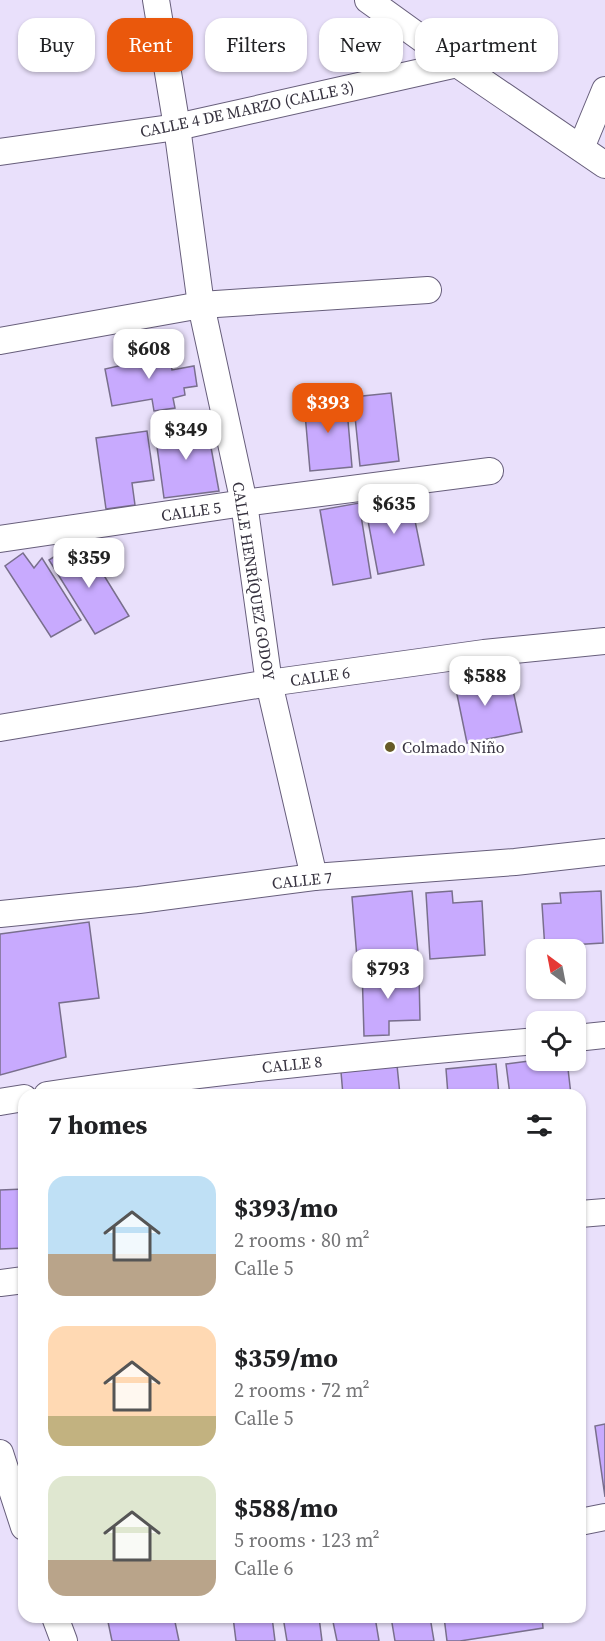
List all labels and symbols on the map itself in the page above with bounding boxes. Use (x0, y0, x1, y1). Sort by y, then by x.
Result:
street label: CALLE 4 DE MARZO (CALLE 3) (138, 76, 356, 142)
pin: $608 (113, 329, 185, 380)
pin: $393 (292, 383, 364, 434)
pin: $349 (150, 410, 222, 461)
street label: CALLE HENRÍQUEZ GODOY (227, 480, 281, 682)
pin: $635 (358, 484, 430, 535)
street label: CALLE 5 (160, 496, 222, 526)
pin: $359 (53, 538, 125, 589)
pin: $588 (449, 656, 521, 707)
street label: CALLE 6 (289, 661, 351, 691)
place label: Colmado Niño (402, 736, 505, 758)
marker: Colmado Niño (383, 740, 397, 754)
street label: CALLE 7 (271, 866, 333, 894)
north arrow (526, 939, 586, 999)
pin: $793 (352, 949, 424, 1000)
street label: CALLE 8 (261, 1050, 323, 1078)

